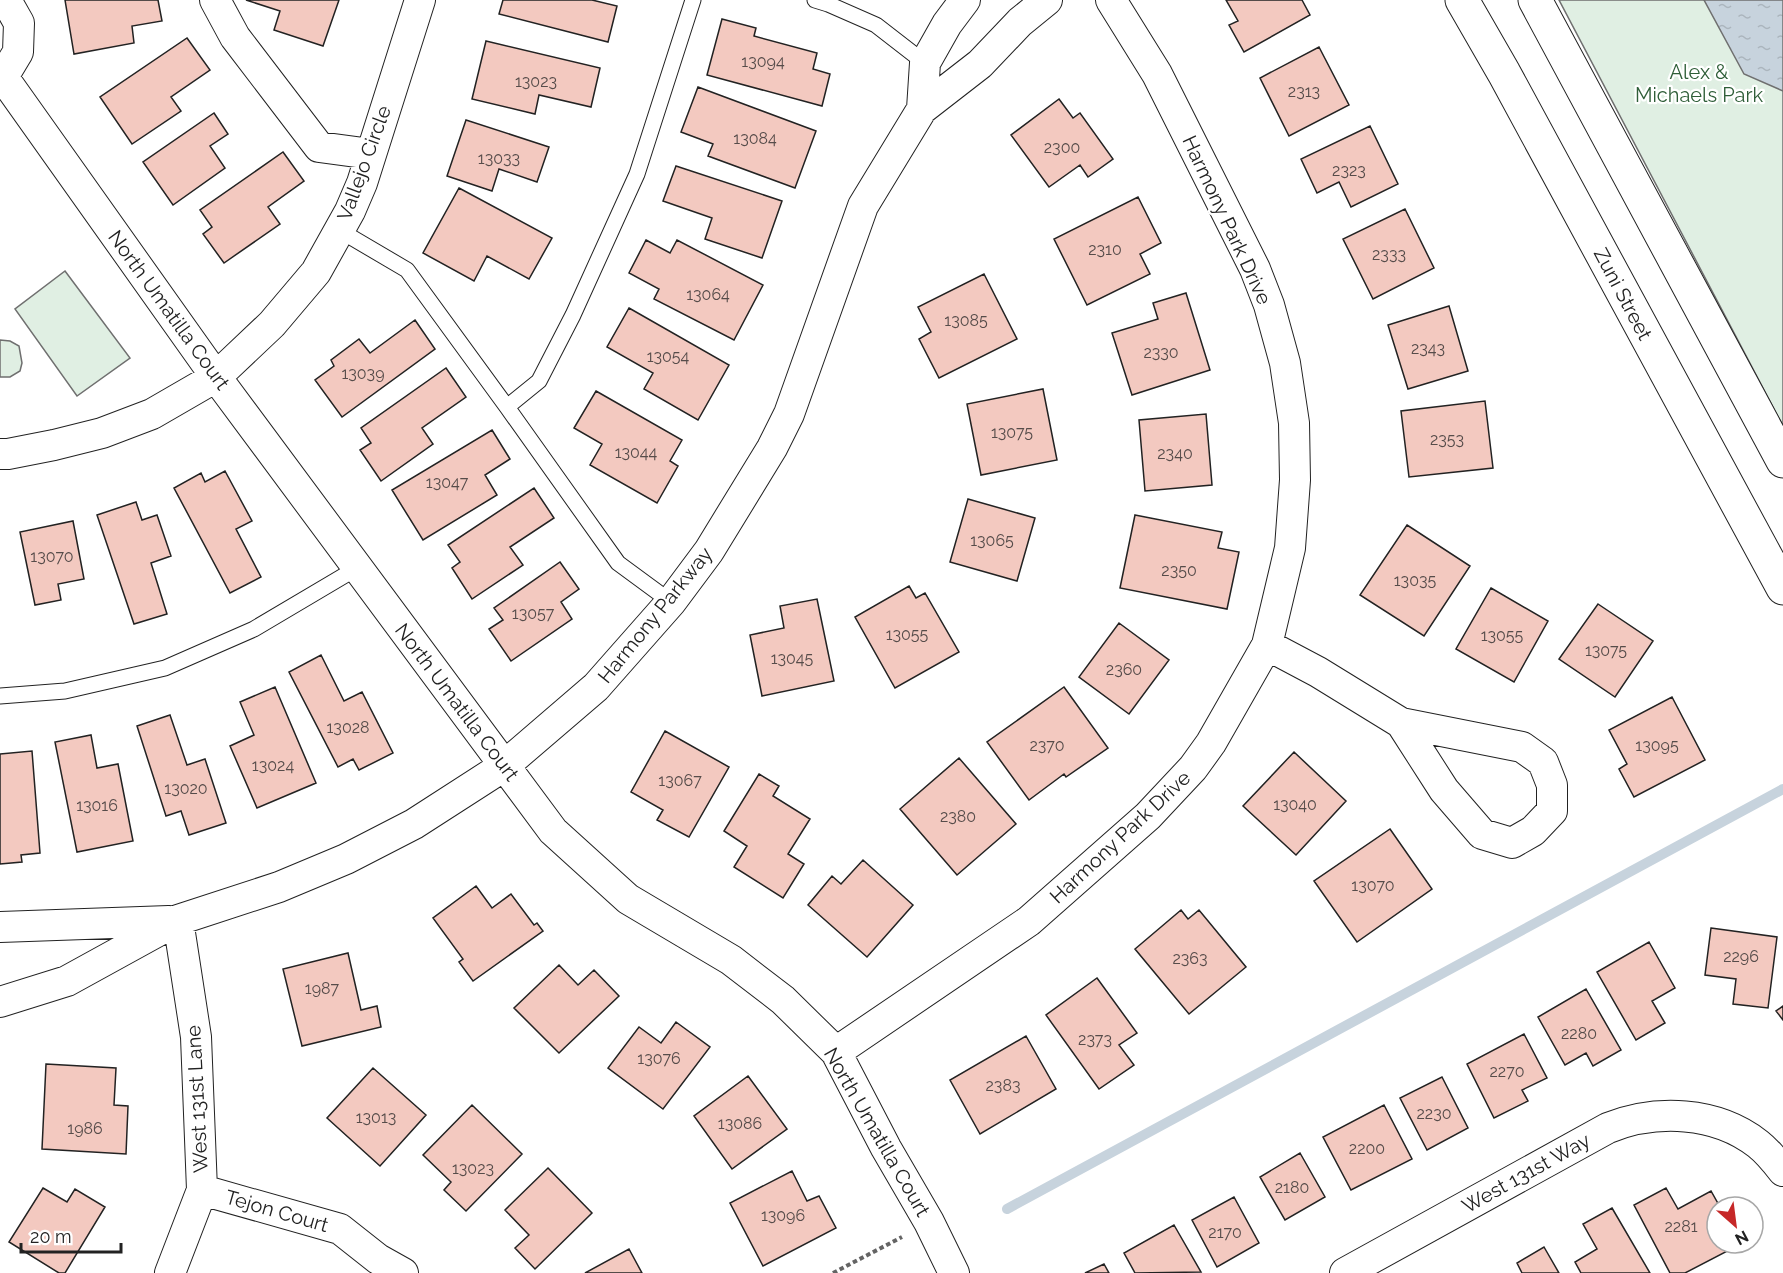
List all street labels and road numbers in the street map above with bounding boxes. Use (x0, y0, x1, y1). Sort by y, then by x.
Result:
street label: Vallejo Circle (332, 102, 396, 224)
street label: Harmony Park Drive (1177, 132, 1277, 308)
street label: North Umatilla Court (103, 226, 235, 395)
street label: Zuni Street (1589, 244, 1657, 344)
street label: Harmony Parkway (593, 542, 717, 688)
street label: North Umatilla Court (390, 619, 524, 786)
street label: Harmony Park Drive (1045, 766, 1195, 908)
street label: West 131st Lane (181, 1024, 213, 1174)
street label: North Umatilla Court (819, 1043, 935, 1221)
street label: West 131st Way (1458, 1128, 1594, 1218)
street label: Tejon Court (223, 1185, 332, 1237)

